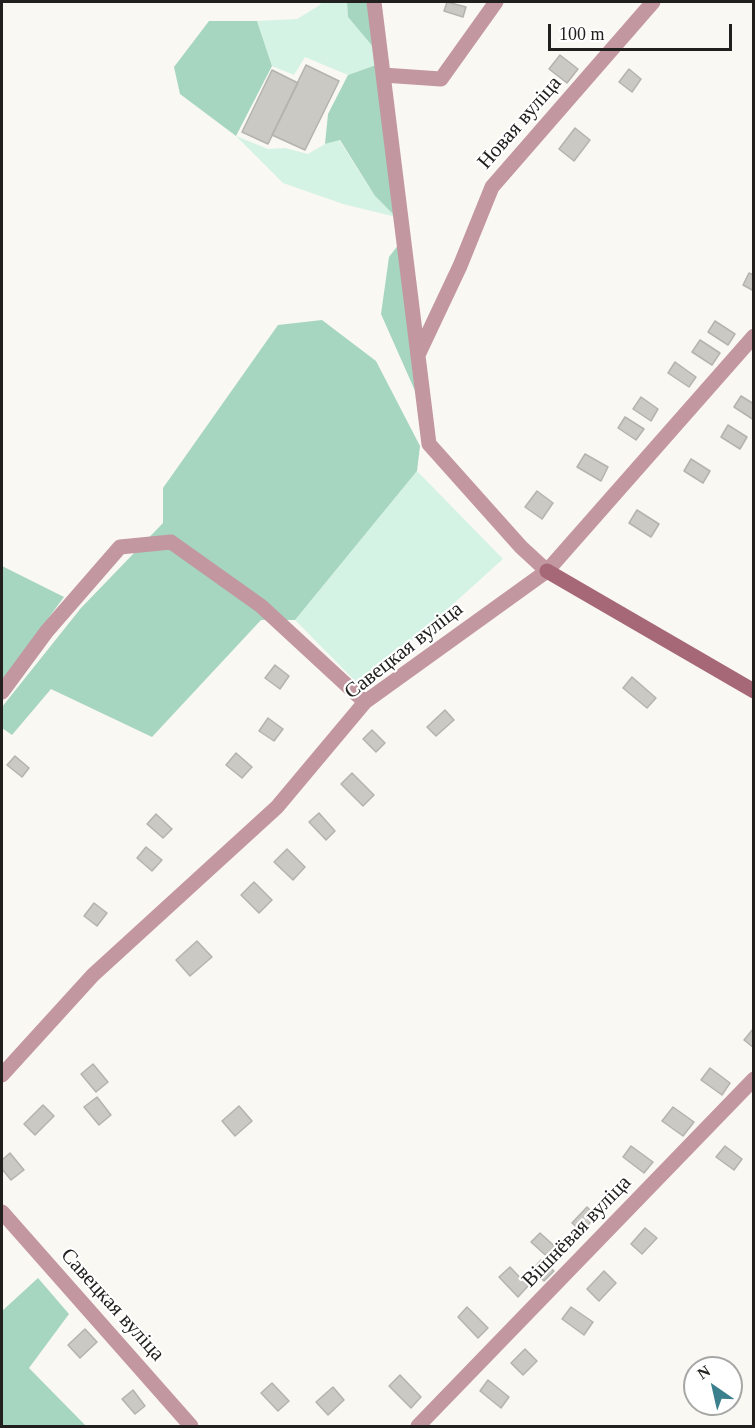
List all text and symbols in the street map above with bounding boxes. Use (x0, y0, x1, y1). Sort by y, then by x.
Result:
scale bar (551, 12, 736, 50)
text: 100 m (559, 24, 605, 44)
street label: Новая вуліца (473, 71, 567, 175)
street label: Савецкая вуліца (340, 597, 468, 705)
street label: Вішнёвая вуліца (517, 1171, 637, 1293)
street label: Савецкая вуліца (55, 1243, 169, 1367)
north arrow (683, 1356, 743, 1416)
text: N (694, 1362, 713, 1383)

